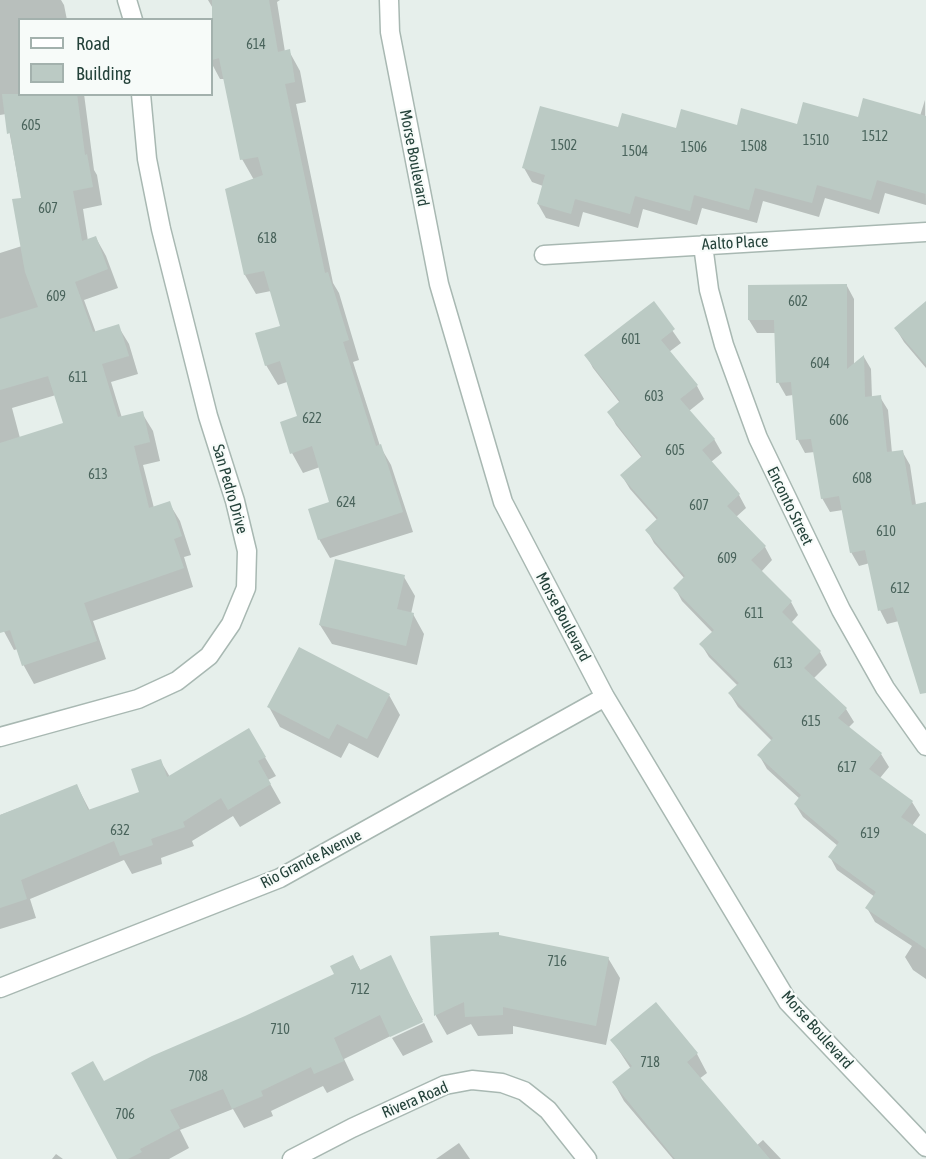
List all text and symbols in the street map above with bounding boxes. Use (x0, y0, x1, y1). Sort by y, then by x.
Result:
legend (18, 18, 213, 96)
text: Road (76, 33, 110, 54)
house number: 614 (246, 37, 266, 53)
text: Building (76, 63, 131, 84)
street label: Morse Boulevard (395, 108, 433, 208)
house number: 605 (21, 118, 41, 134)
house number: 1512 (862, 129, 888, 145)
house number: 1510 (803, 133, 829, 149)
house number: 1502 (551, 138, 577, 154)
house number: 1508 (741, 139, 767, 155)
house number: 1506 (681, 140, 707, 156)
house number: 1504 (622, 144, 648, 160)
house number: 607 (38, 201, 58, 217)
house number: 618 (257, 231, 277, 247)
street label: Aalto Place (701, 232, 769, 254)
house number: 609 (46, 289, 66, 305)
house number: 602 (788, 294, 808, 310)
house number: 601 (621, 332, 641, 348)
house number: 604 (810, 356, 830, 372)
house number: 611 (68, 370, 88, 386)
house number: 603 (644, 389, 664, 405)
house number: 622 (302, 411, 322, 427)
house number: 606 (829, 413, 849, 429)
street label: San Pedro Drive (208, 442, 252, 536)
house number: 605 (665, 443, 685, 459)
street label: Enconto Street (763, 464, 817, 548)
house number: 613 (88, 467, 108, 483)
house number: 608 (852, 471, 872, 487)
house number: 624 (336, 495, 356, 511)
house number: 607 (689, 498, 709, 514)
house number: 610 (876, 524, 896, 540)
house number: 609 (717, 551, 737, 567)
street label: Morse Boulevard (531, 569, 595, 665)
house number: 612 (890, 581, 910, 597)
house number: 611 (744, 606, 764, 622)
house number: 613 (773, 656, 793, 672)
house number: 615 (801, 714, 821, 730)
house number: 617 (837, 760, 857, 776)
house number: 632 (110, 823, 130, 839)
street label: Rio Grande Avenue (257, 825, 365, 893)
house number: 619 (860, 826, 880, 842)
house number: 716 (547, 954, 567, 970)
house number: 712 (350, 982, 370, 998)
street label: Morse Boulevard (777, 987, 857, 1073)
house number: 710 (270, 1022, 290, 1038)
house number: 718 (640, 1055, 660, 1071)
house number: 708 (188, 1069, 208, 1085)
street label: Rivera Road (379, 1077, 451, 1123)
house number: 706 (115, 1107, 135, 1123)

